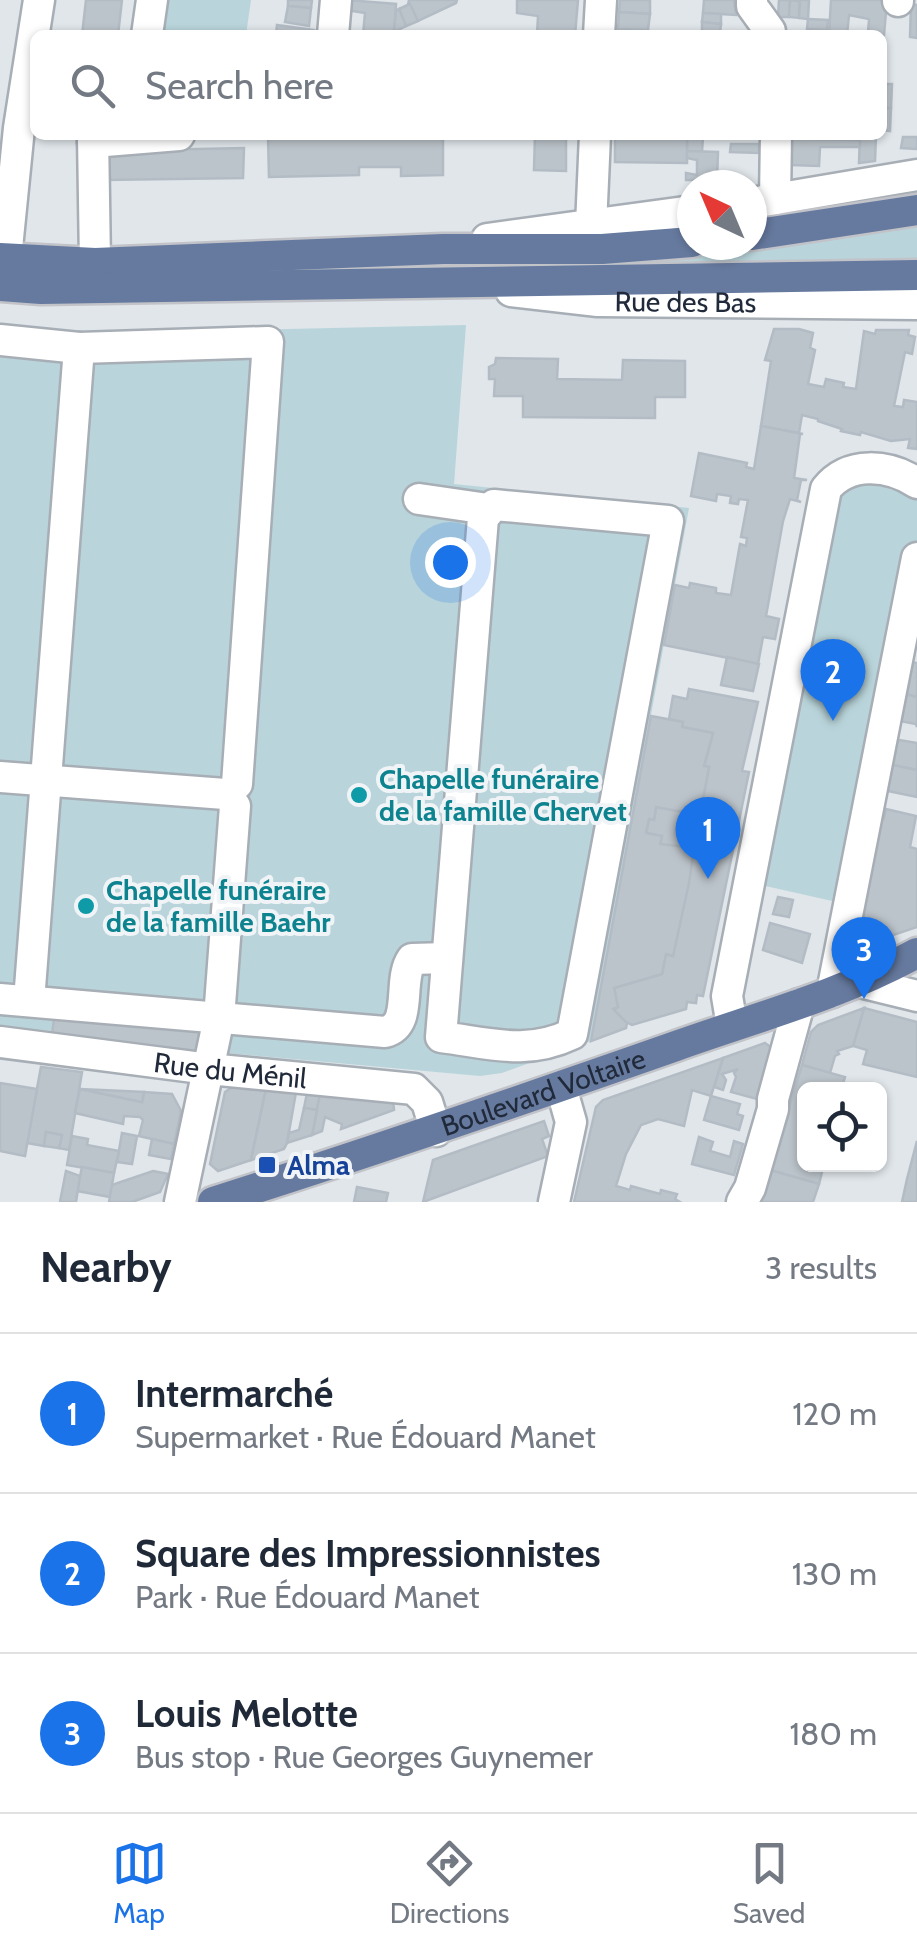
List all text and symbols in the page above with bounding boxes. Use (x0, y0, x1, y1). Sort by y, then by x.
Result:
search box (30, 30, 887, 140)
icon: search (65, 58, 120, 113)
text: Search here (145, 62, 334, 109)
north arrow (677, 170, 767, 260)
street label: Rue des Bas (615, 284, 756, 319)
your location (425, 537, 476, 588)
pin: 2 (800, 638, 866, 721)
place label: Chapelle funéraire de la famille Chervet (379, 762, 627, 828)
marker: Chapelle funéraire de la famille Chervet (348, 784, 370, 806)
pin: 1 (676, 796, 740, 879)
place label: Chapelle funéraire de la famille Baehr (106, 873, 331, 939)
marker: Chapelle funéraire de la famille Baehr (75, 895, 97, 917)
pin: 3 (832, 916, 896, 999)
street label: Boulevard Voltaire (437, 1041, 650, 1143)
street label: Rue du Ménil (152, 1045, 309, 1095)
map controls (797, 1082, 887, 1172)
button: locate (797, 1082, 887, 1172)
place label: Alma (287, 1148, 350, 1182)
marker: Alma (256, 1154, 278, 1176)
text: Nearby (40, 1241, 172, 1293)
text: 3 results (765, 1248, 877, 1287)
text: Intermarché (135, 1370, 333, 1417)
text: 1 (67, 1394, 78, 1433)
text: 120 m (792, 1394, 877, 1433)
text: Supermarket · Rue Édouard Manet (135, 1417, 596, 1456)
text: Square des Impressionnistes (135, 1530, 601, 1577)
text: 2 (64, 1554, 81, 1593)
text: 130 m (792, 1554, 877, 1593)
text: Park · Rue Édouard Manet (135, 1577, 480, 1616)
text: Louis Melotte (135, 1690, 358, 1737)
text: 3 (64, 1714, 81, 1753)
text: 180 m (790, 1714, 877, 1753)
text: Bus stop · Rue Georges Guynemer (135, 1737, 593, 1776)
tab: Map (112, 1836, 167, 1930)
tab: Directions (390, 1836, 509, 1930)
tab: Saved (733, 1836, 805, 1930)

